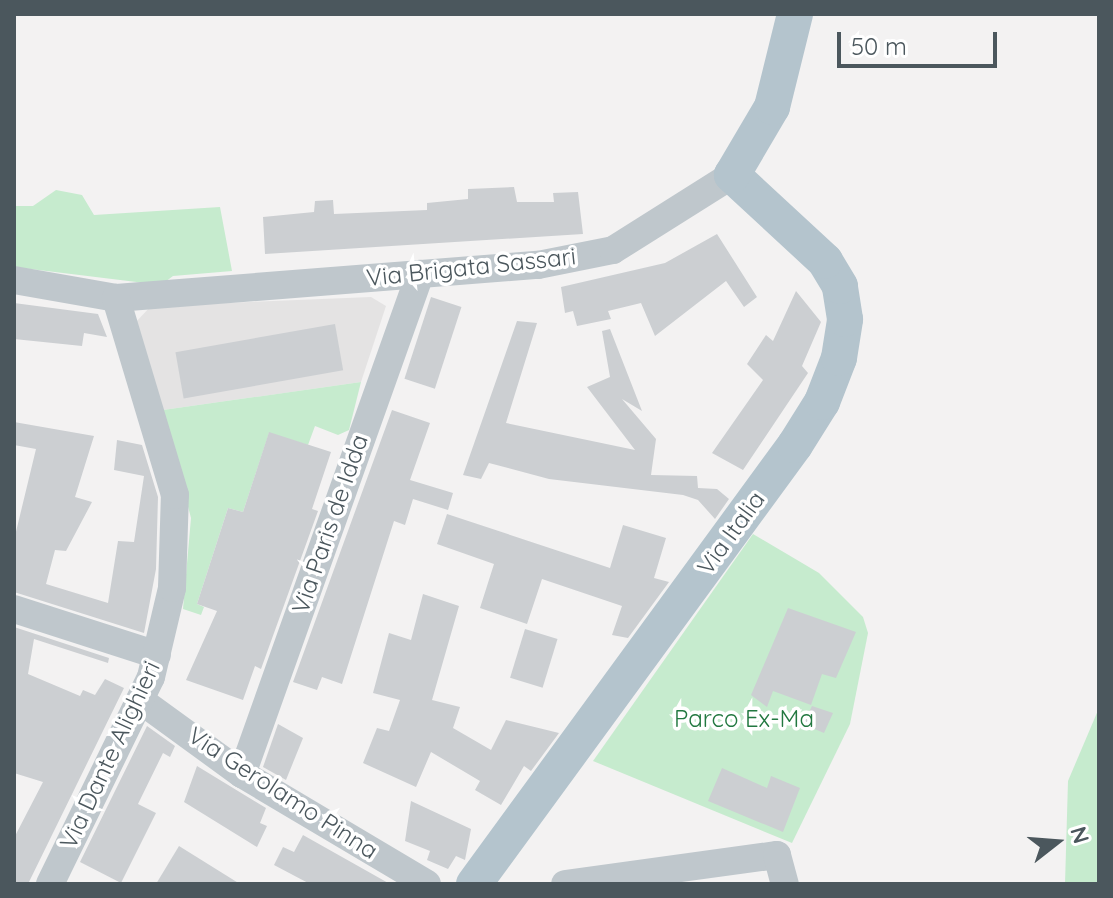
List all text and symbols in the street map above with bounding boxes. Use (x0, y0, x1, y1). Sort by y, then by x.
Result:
scale bar (841, 16, 1001, 66)
text: 50 m (851, 31, 907, 61)
street label: Via Brigata Sassari (365, 242, 577, 292)
street label: Via Paris de Idda (286, 431, 374, 617)
street label: Via Italia (691, 486, 771, 580)
street label: Via Dante Alighieri (54, 657, 166, 853)
park label: Parco Ex-Ma (674, 705, 814, 733)
street label: Via Gerolamo Pinna (183, 721, 383, 865)
north arrow (1017, 802, 1097, 882)
text: N (1064, 823, 1096, 847)

